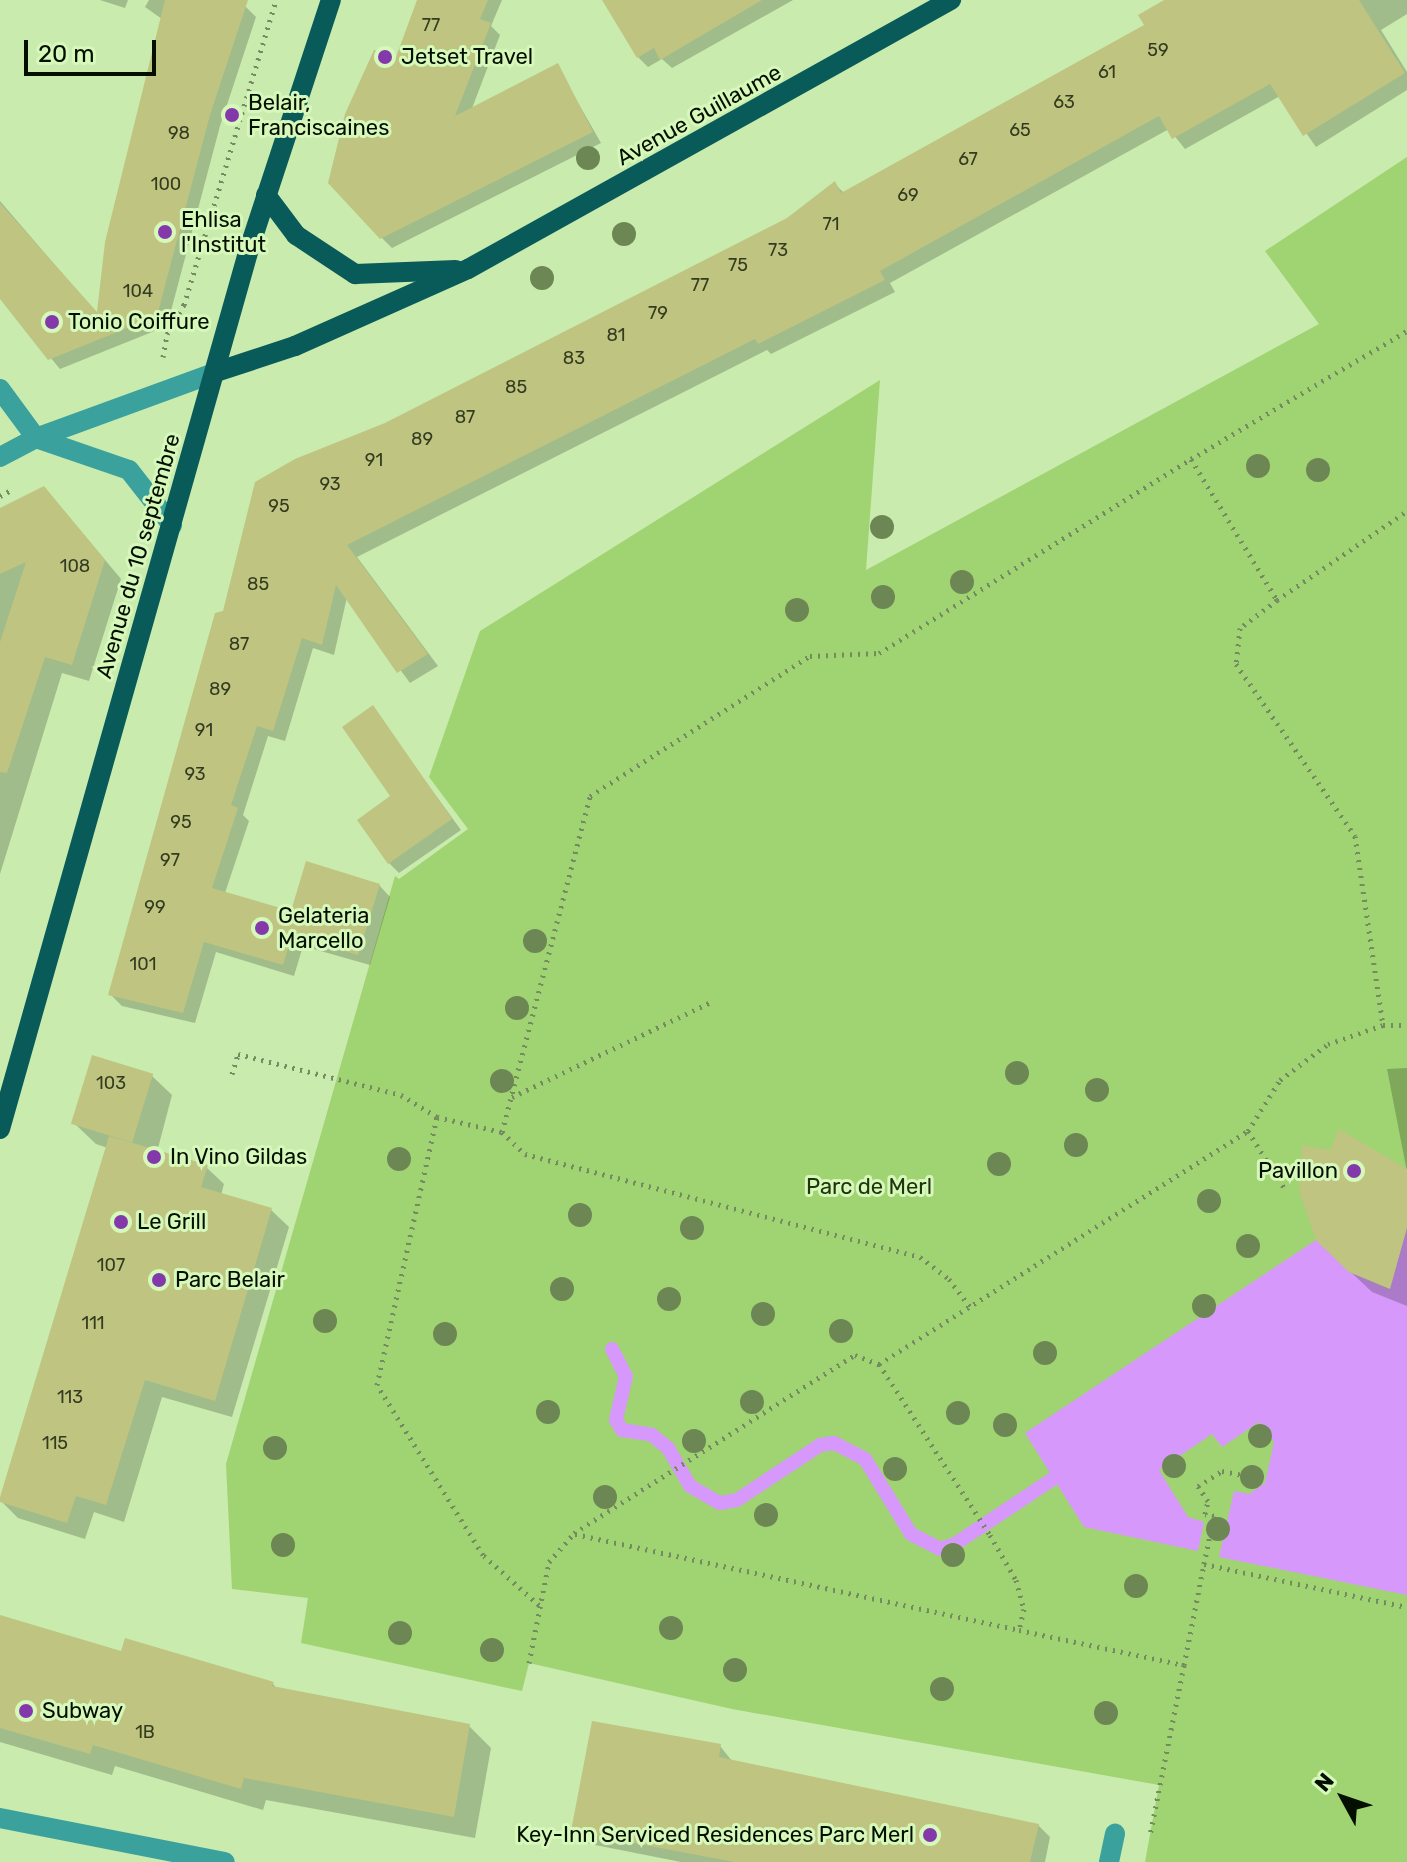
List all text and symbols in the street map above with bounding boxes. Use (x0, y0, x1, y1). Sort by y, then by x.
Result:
house number: 77 (422, 14, 440, 36)
scale bar (28, 24, 160, 74)
house number: 59 (1147, 39, 1169, 61)
text: 20 m (38, 40, 95, 68)
place label: Jetset Travel (401, 44, 534, 70)
marker: Jetset Travel (376, 48, 394, 66)
street label: Avenue Guillaume (612, 59, 786, 171)
house number: 61 (1098, 61, 1116, 83)
place label: Belair, Franciscaines (248, 89, 389, 140)
house number: 63 (1053, 91, 1075, 113)
marker: Belair, Franciscaines (223, 106, 241, 124)
house number: 65 (1009, 119, 1031, 141)
house number: 98 (168, 122, 190, 144)
house number: 67 (958, 148, 978, 170)
house number: 100 (151, 173, 181, 195)
house number: 69 (897, 184, 919, 206)
place label: Ehlisa l'Institut (181, 206, 266, 258)
house number: 71 (823, 213, 839, 235)
marker: Ehlisa l'Institut (156, 223, 174, 241)
house number: 73 (768, 239, 788, 261)
house number: 75 (728, 254, 748, 276)
house number: 77 (691, 274, 709, 296)
house number: 104 (123, 280, 153, 302)
house number: 79 (648, 302, 668, 324)
place label: Tonio Coiffure (68, 309, 209, 335)
marker: Tonio Coiffure (43, 313, 61, 331)
house number: 81 (606, 324, 626, 346)
house number: 83 (563, 347, 585, 369)
house number: 85 (505, 376, 527, 398)
house number: 87 (455, 406, 475, 428)
house number: 89 (411, 428, 433, 450)
street label: Avenue du 10 septembre (90, 431, 186, 681)
house number: 91 (365, 449, 383, 471)
house number: 93 (319, 473, 341, 495)
house number: 95 (268, 495, 290, 517)
house number: 108 (60, 555, 90, 577)
house number: 85 (247, 573, 269, 595)
house number: 87 (229, 633, 249, 655)
house number: 89 (209, 678, 231, 700)
house number: 91 (195, 719, 213, 741)
house number: 93 (184, 763, 206, 785)
house number: 95 (170, 811, 192, 833)
house number: 97 (160, 849, 180, 871)
house number: 99 (144, 896, 166, 918)
place label: Gelateria Marcello (278, 902, 369, 954)
marker: Gelateria Marcello (253, 919, 271, 937)
house number: 101 (130, 953, 156, 975)
house number: 103 (96, 1072, 126, 1094)
place label: In Vino Gildas (170, 1144, 308, 1170)
marker: In Vino Gildas (145, 1148, 163, 1166)
place label: Pavillon (1258, 1158, 1338, 1184)
marker: Pavillon (1345, 1162, 1363, 1180)
park label: Parc de Merl (806, 1174, 932, 1200)
place label: Le Grill (137, 1209, 206, 1235)
marker: Le Grill (112, 1213, 130, 1231)
house number: 107 (97, 1254, 125, 1276)
place label: Parc Belair (175, 1267, 285, 1293)
marker: Parc Belair (150, 1271, 168, 1289)
house number: 111 (81, 1312, 105, 1334)
house number: 113 (57, 1386, 83, 1408)
house number: 115 (42, 1432, 68, 1454)
place label: Subway (42, 1698, 123, 1724)
marker: Subway (17, 1702, 35, 1720)
house number: 1B (135, 1721, 155, 1743)
north arrow (1303, 1758, 1383, 1838)
text: N (1309, 1768, 1340, 1797)
place label: Key-Inn Serviced Residences Parc Merl (516, 1822, 914, 1848)
marker: Key-Inn Serviced Residences Parc Merl (921, 1826, 939, 1844)

